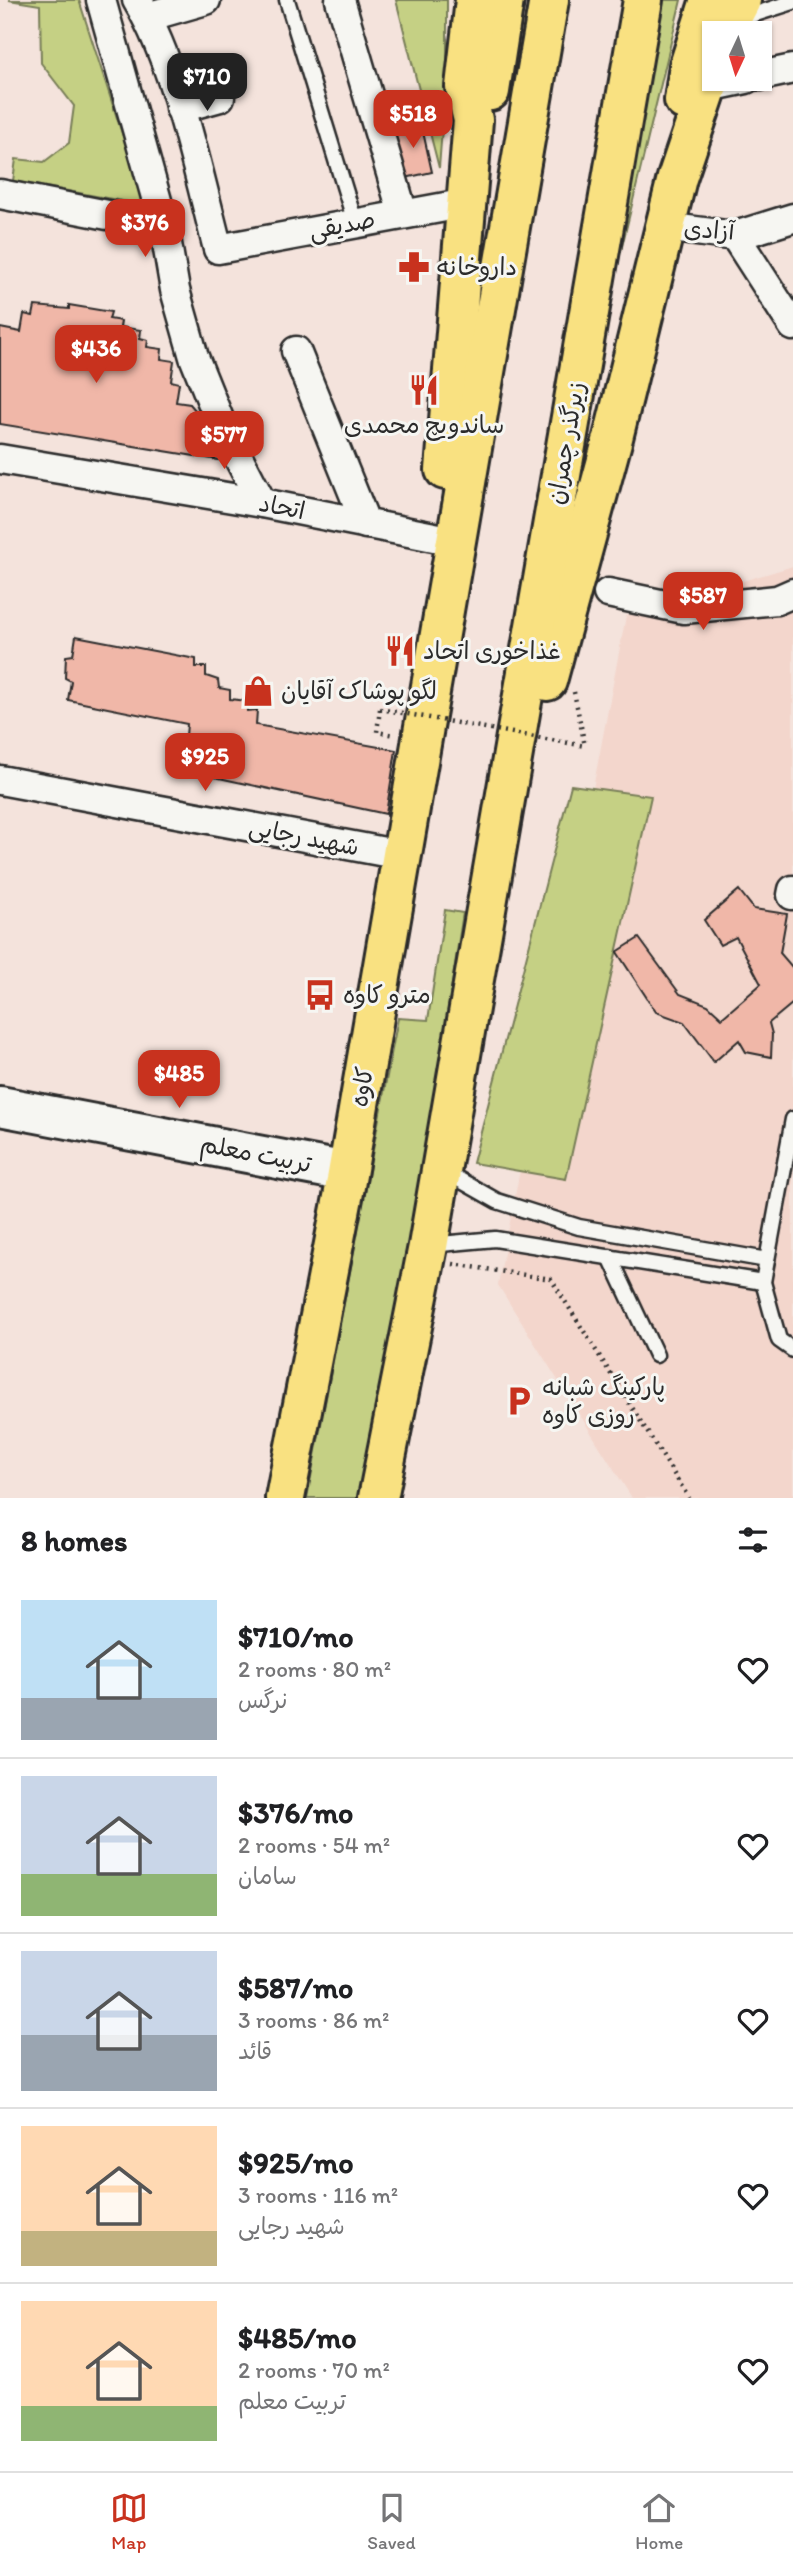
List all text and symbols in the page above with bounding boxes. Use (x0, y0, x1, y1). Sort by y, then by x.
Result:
north arrow (702, 21, 772, 91)
map controls (702, 21, 772, 91)
pin: $710 (166, 54, 248, 113)
text: $710 (183, 62, 231, 90)
pin: $518 (372, 90, 454, 150)
text: $518 (389, 99, 437, 127)
pin: $376 (104, 200, 186, 259)
street label: صدیقی (306, 204, 378, 246)
text: $376 (121, 208, 169, 236)
street label: آزادی (683, 213, 736, 246)
pharmacy icon: داروخانه (397, 250, 431, 284)
place label: داروخانه (437, 252, 517, 282)
pin: $436 (55, 326, 137, 385)
text: $436 (71, 334, 121, 362)
restaurant icon: ساندویچ محمدی (407, 373, 441, 407)
street label: زیرگذر چمران (540, 379, 592, 507)
place label: ساندویچ محمدی (344, 410, 504, 441)
pin: $577 (183, 412, 265, 471)
text: $577 (201, 420, 247, 448)
street label: اتحاد (256, 488, 308, 525)
pin: $587 (662, 572, 744, 632)
text: $587 (679, 581, 727, 609)
restaurant icon: غذاخوری اتحاد (383, 634, 417, 668)
place label: غذاخوری اتحاد (423, 636, 561, 666)
shop icon: لگو پوشاک آقایان (241, 674, 275, 708)
place label: لگو پوشاک آقایان (281, 676, 437, 706)
pin: $925 (164, 734, 246, 793)
text: $925 (181, 742, 229, 770)
street label: شهید رجایی (246, 812, 362, 862)
bus stop icon: مترو کاوه (303, 978, 337, 1012)
place label: مترو کاوه (343, 980, 431, 1009)
pin: $485 (138, 1050, 220, 1110)
text: $485 (154, 1059, 204, 1087)
street label: کاوه (344, 1065, 379, 1109)
street label: تربیت معلم (197, 1129, 315, 1183)
place label: پارکینگ شبانه روزی کاوه (542, 1372, 665, 1429)
parking icon: پارکینگ شبانه روزی کاوه (502, 1384, 536, 1418)
icon: filters (734, 1521, 772, 1559)
text: 8 homes (21, 1522, 128, 1559)
text: $710/mo (238, 1618, 354, 1655)
icon: home (77, 1628, 161, 1712)
icon: heart (734, 1651, 772, 1689)
text: 2 rooms · 80 m² (238, 1655, 391, 1683)
text: نرگس (238, 1686, 287, 1714)
text: $376/mo (238, 1794, 353, 1831)
icon: home (77, 1804, 161, 1888)
icon: heart (734, 1827, 772, 1865)
text: 2 rooms · 54 m² (238, 1831, 390, 1859)
text: سامان (238, 1862, 297, 1890)
text: $587/mo (238, 1969, 353, 2006)
icon: home (77, 1979, 161, 2063)
icon: heart (734, 2002, 772, 2040)
text: 3 rooms · 86 m² (238, 2006, 390, 2034)
text: قائد (238, 2037, 272, 2065)
text: $925/mo (238, 2144, 354, 2181)
icon: home (77, 2154, 161, 2238)
icon: heart (734, 2177, 772, 2215)
text: 3 rooms · 116 m² (238, 2181, 398, 2209)
text: شهید رجایی (238, 2212, 345, 2240)
text: $485/mo (238, 2319, 357, 2356)
icon: home (77, 2329, 161, 2413)
icon: heart (734, 2352, 772, 2390)
text: 2 rooms · 70 m² (238, 2356, 390, 2384)
text: تربیت معلم (238, 2387, 346, 2415)
tab: Map (110, 2489, 148, 2554)
tab: Saved (367, 2489, 416, 2554)
tab: Home (635, 2489, 683, 2554)

